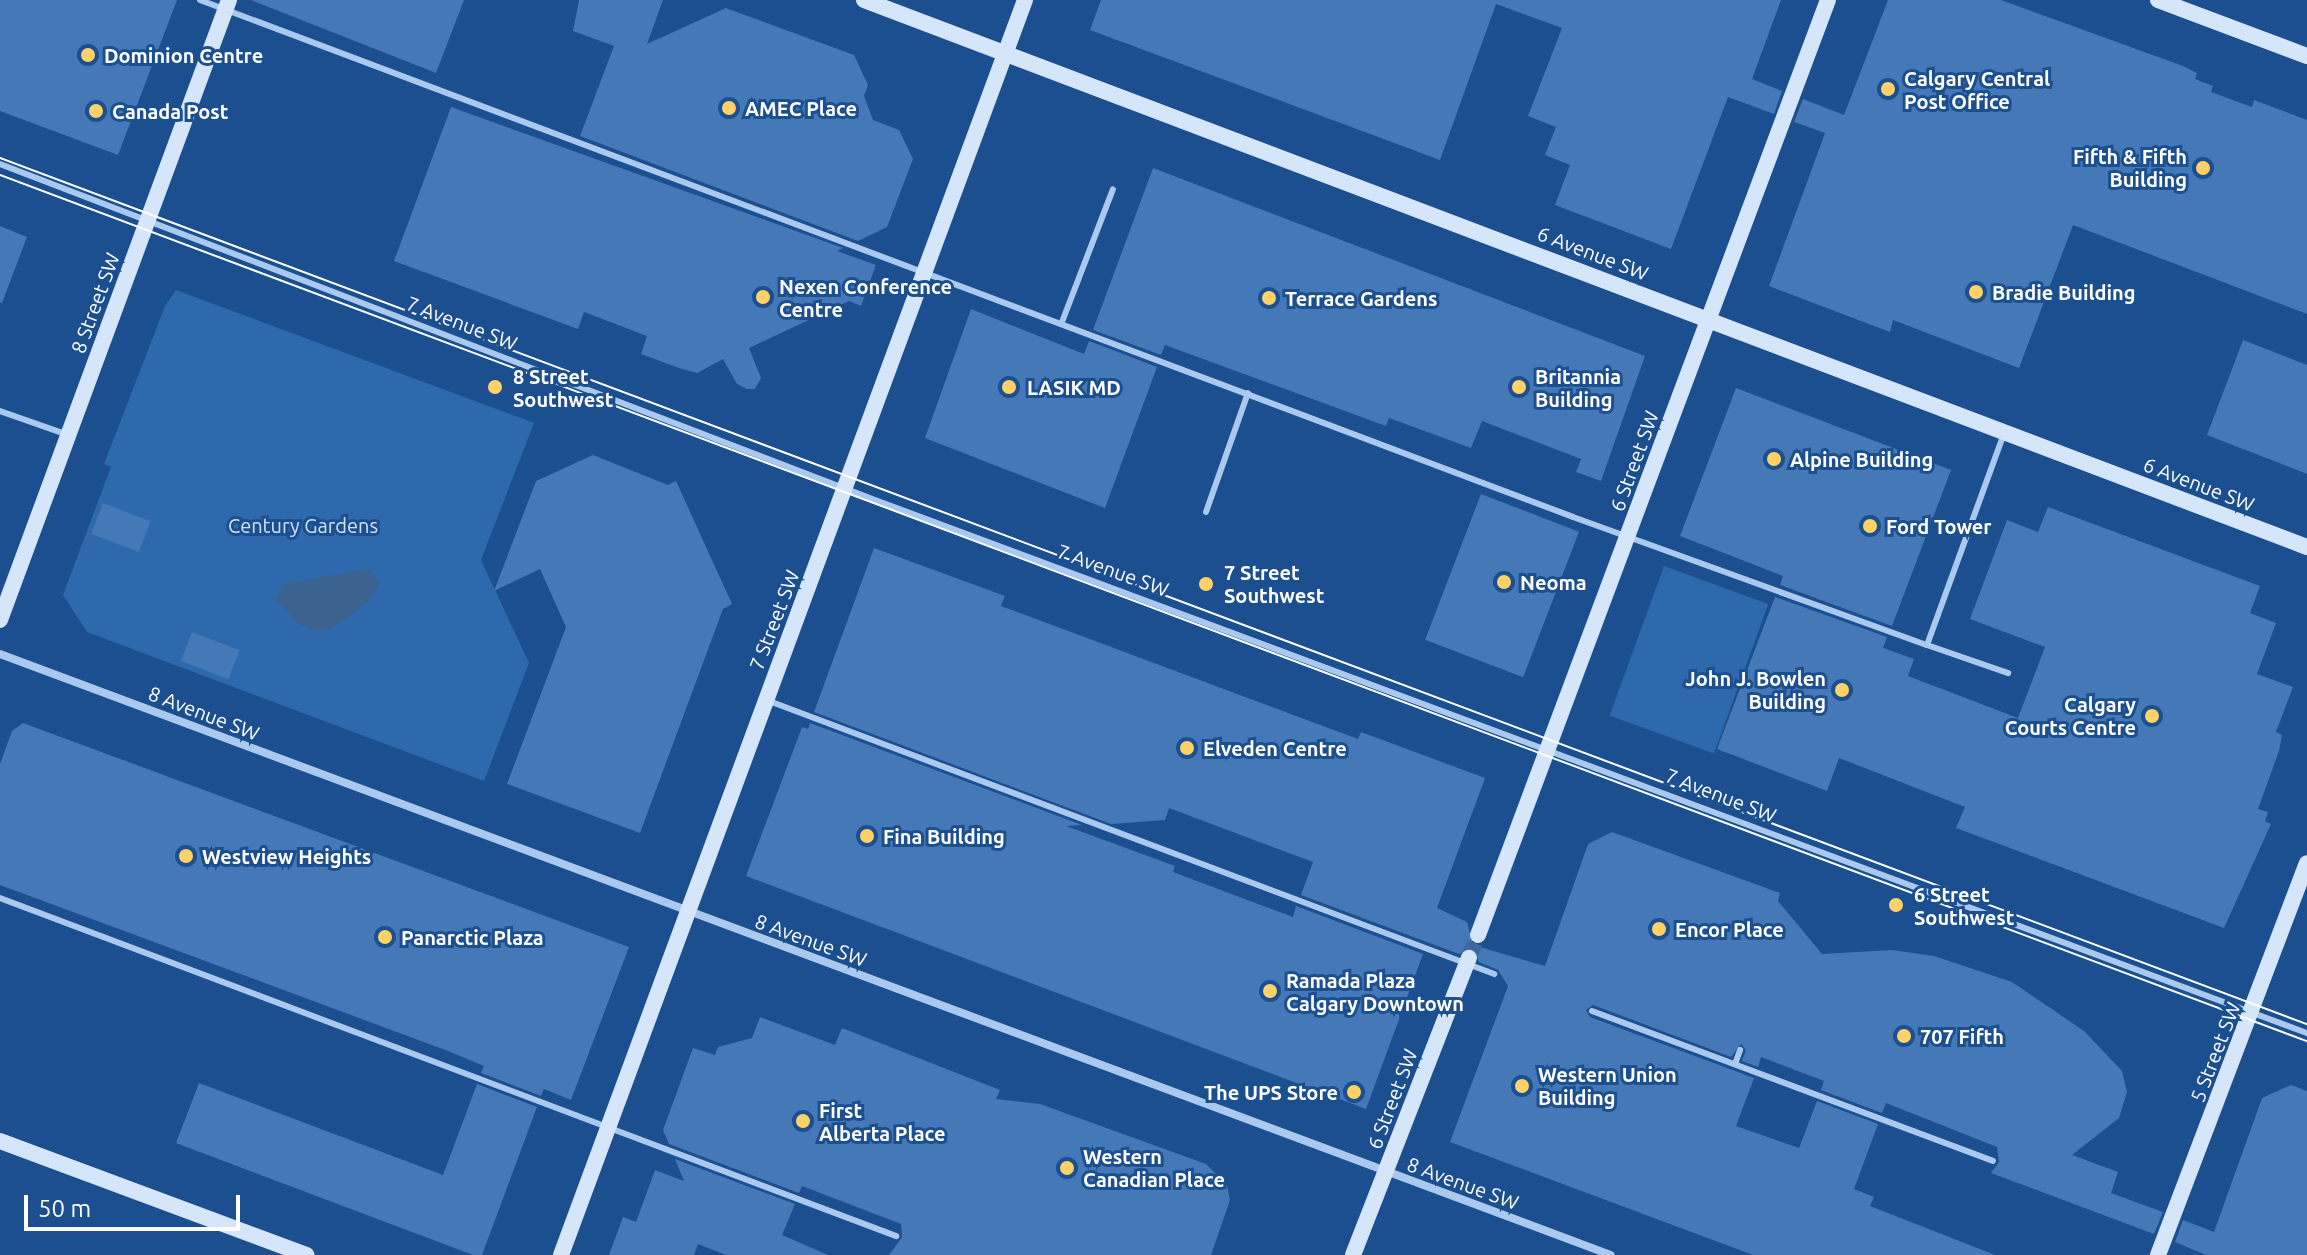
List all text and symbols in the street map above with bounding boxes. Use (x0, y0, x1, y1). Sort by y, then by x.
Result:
place label: Dominion Centre (104, 43, 263, 67)
marker: Dominion Centre (79, 46, 97, 64)
place label: Calgary Central Post Office (1904, 66, 2050, 113)
marker: Calgary Central Post Office (1879, 80, 1897, 98)
place label: AMEC Place (745, 96, 857, 120)
place label: Canada Post (112, 99, 228, 123)
marker: AMEC Place (720, 99, 738, 117)
marker: Canada Post (87, 102, 105, 120)
place label: Fifth & Fifth Building (2073, 144, 2187, 191)
marker: Fifth & Fifth Building (2194, 159, 2212, 177)
street label: 6 Avenue SW (1534, 221, 1652, 285)
street label: 8 Street SW (66, 249, 124, 357)
place label: Nexen Conference Centre (779, 274, 952, 321)
place label: Bradie Building (1992, 280, 2136, 304)
marker: Bradie Building (1967, 283, 1985, 301)
place label: Terrace Gardens (1285, 286, 1437, 310)
marker: Nexen Conference Centre (754, 288, 772, 306)
marker: Terrace Gardens (1260, 289, 1278, 307)
street label: 7 Avenue SW (403, 291, 521, 355)
place label: 8 Street Southwest (513, 364, 613, 411)
place label: Britannia Building (1535, 364, 1621, 411)
place label: LASIK MD (1027, 375, 1121, 399)
marker: 8 Street Southwest (484, 376, 506, 398)
marker: LASIK MD (998, 376, 1020, 398)
marker: Britannia Building (1510, 378, 1528, 396)
street label: 6 Street SW (1605, 407, 1663, 515)
place label: Alpine Building (1790, 447, 1933, 471)
marker: Alpine Building (1765, 450, 1783, 468)
street label: 6 Avenue SW (2140, 452, 2258, 516)
park label: Century Gardens (228, 513, 378, 537)
place label: Ford Tower (1886, 514, 1992, 538)
marker: Ford Tower (1861, 517, 1879, 535)
street label: 7 Avenue SW (1054, 539, 1172, 601)
place label: 7 Street Southwest (1224, 560, 1324, 607)
street label: 7 Street SW (744, 567, 804, 673)
place label: Neoma (1520, 570, 1587, 594)
marker: 7 Street Southwest (1195, 573, 1217, 595)
marker: Neoma (1495, 573, 1513, 591)
place label: John J. Bowlen Building (1685, 666, 1826, 713)
street label: 8 Avenue SW (145, 681, 263, 745)
marker: John J. Bowlen Building (1833, 681, 1851, 699)
place label: Calgary Courts Centre (2005, 692, 2136, 739)
marker: Calgary Courts Centre (2143, 707, 2161, 725)
place label: Elveden Centre (1203, 736, 1347, 760)
marker: Elveden Centre (1178, 739, 1196, 757)
street label: 7 Avenue SW (1662, 763, 1780, 827)
place label: Fina Building (883, 824, 1005, 848)
marker: Fina Building (858, 827, 876, 845)
place label: Westview Heights (202, 844, 371, 868)
marker: Westview Heights (177, 847, 195, 865)
place label: 6 Street Southwest (1914, 882, 2014, 929)
marker: 6 Street Southwest (1885, 894, 1907, 916)
street label: 8 Avenue SW (752, 909, 870, 971)
place label: Encor Place (1675, 917, 1784, 941)
marker: Encor Place (1650, 920, 1668, 938)
place label: Panarctic Plaza (401, 925, 544, 949)
marker: Panarctic Plaza (376, 928, 394, 946)
place label: Ramada Plaza Calgary Downtown (1286, 968, 1464, 1015)
marker: Ramada Plaza Calgary Downtown (1261, 982, 1279, 1000)
street label: 5 Street SW (2185, 999, 2245, 1105)
place label: 707 Fifth (1920, 1024, 2004, 1048)
marker: 707 Fifth (1895, 1027, 1913, 1045)
street label: 6 Street SW (1362, 1046, 1422, 1152)
place label: Western Union Building (1538, 1062, 1677, 1109)
marker: Western Union Building (1513, 1077, 1531, 1095)
place label: The UPS Store (1204, 1080, 1338, 1104)
marker: The UPS Store (1345, 1083, 1363, 1101)
place label: First Alberta Place (819, 1098, 946, 1145)
marker: First Alberta Place (794, 1112, 812, 1130)
place label: Western Canadian Place (1083, 1144, 1225, 1191)
street label: 8 Avenue SW (1404, 1152, 1522, 1214)
marker: Western Canadian Place (1058, 1159, 1076, 1177)
scale bar (28, 1179, 244, 1229)
text: 50 m (38, 1195, 91, 1222)

